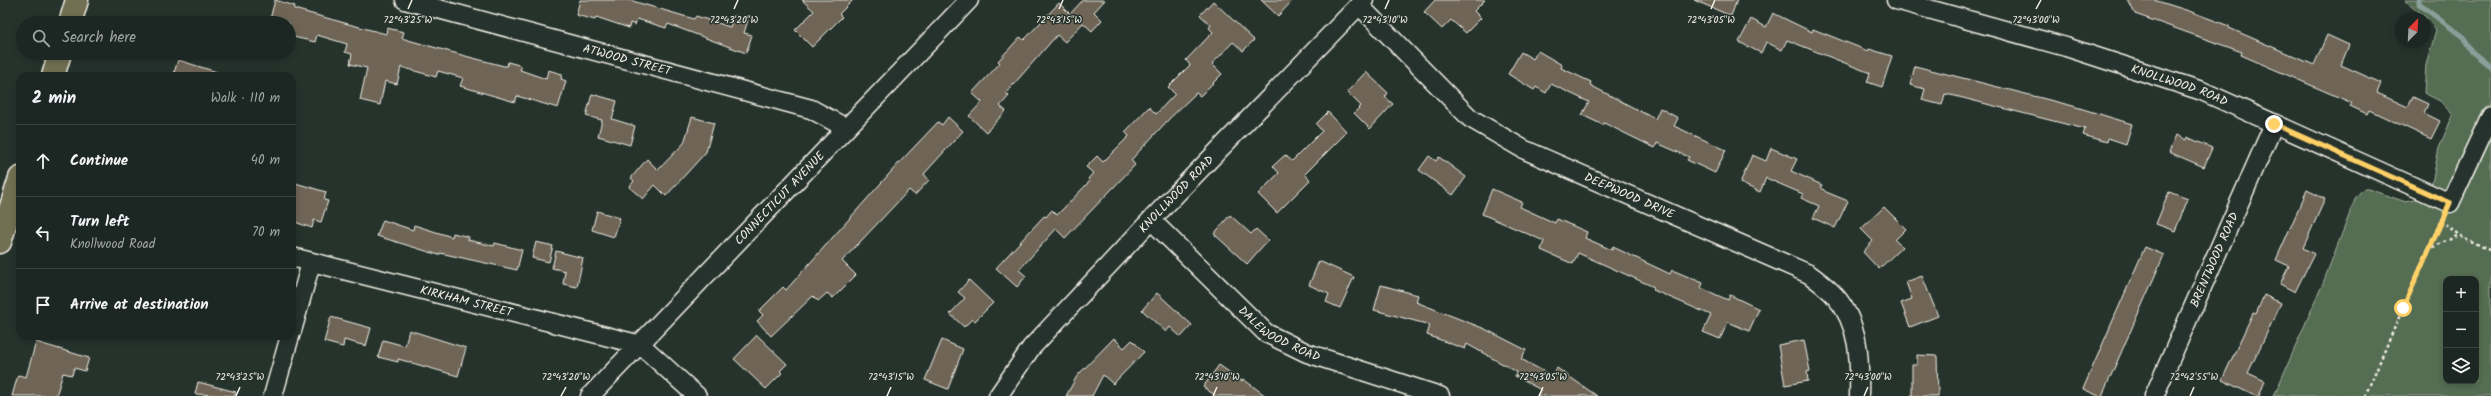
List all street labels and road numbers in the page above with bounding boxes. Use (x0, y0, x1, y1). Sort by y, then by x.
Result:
street label: ATWOOD STREET (581, 39, 675, 81)
street label: KNOLLWOOD ROAD (2128, 59, 2231, 111)
street label: CONNECTICUT AVENUE (730, 146, 830, 249)
street label: KNOLLWOOD ROAD (1134, 151, 1219, 237)
street label: DEEPWOOD DRIVE (1581, 167, 1679, 224)
street label: BRENTWOOD ROAD (2185, 209, 2244, 310)
street label: KIRKHAM STREET (418, 280, 516, 322)
street label: DALEWOOD ROAD (1234, 301, 1323, 366)

